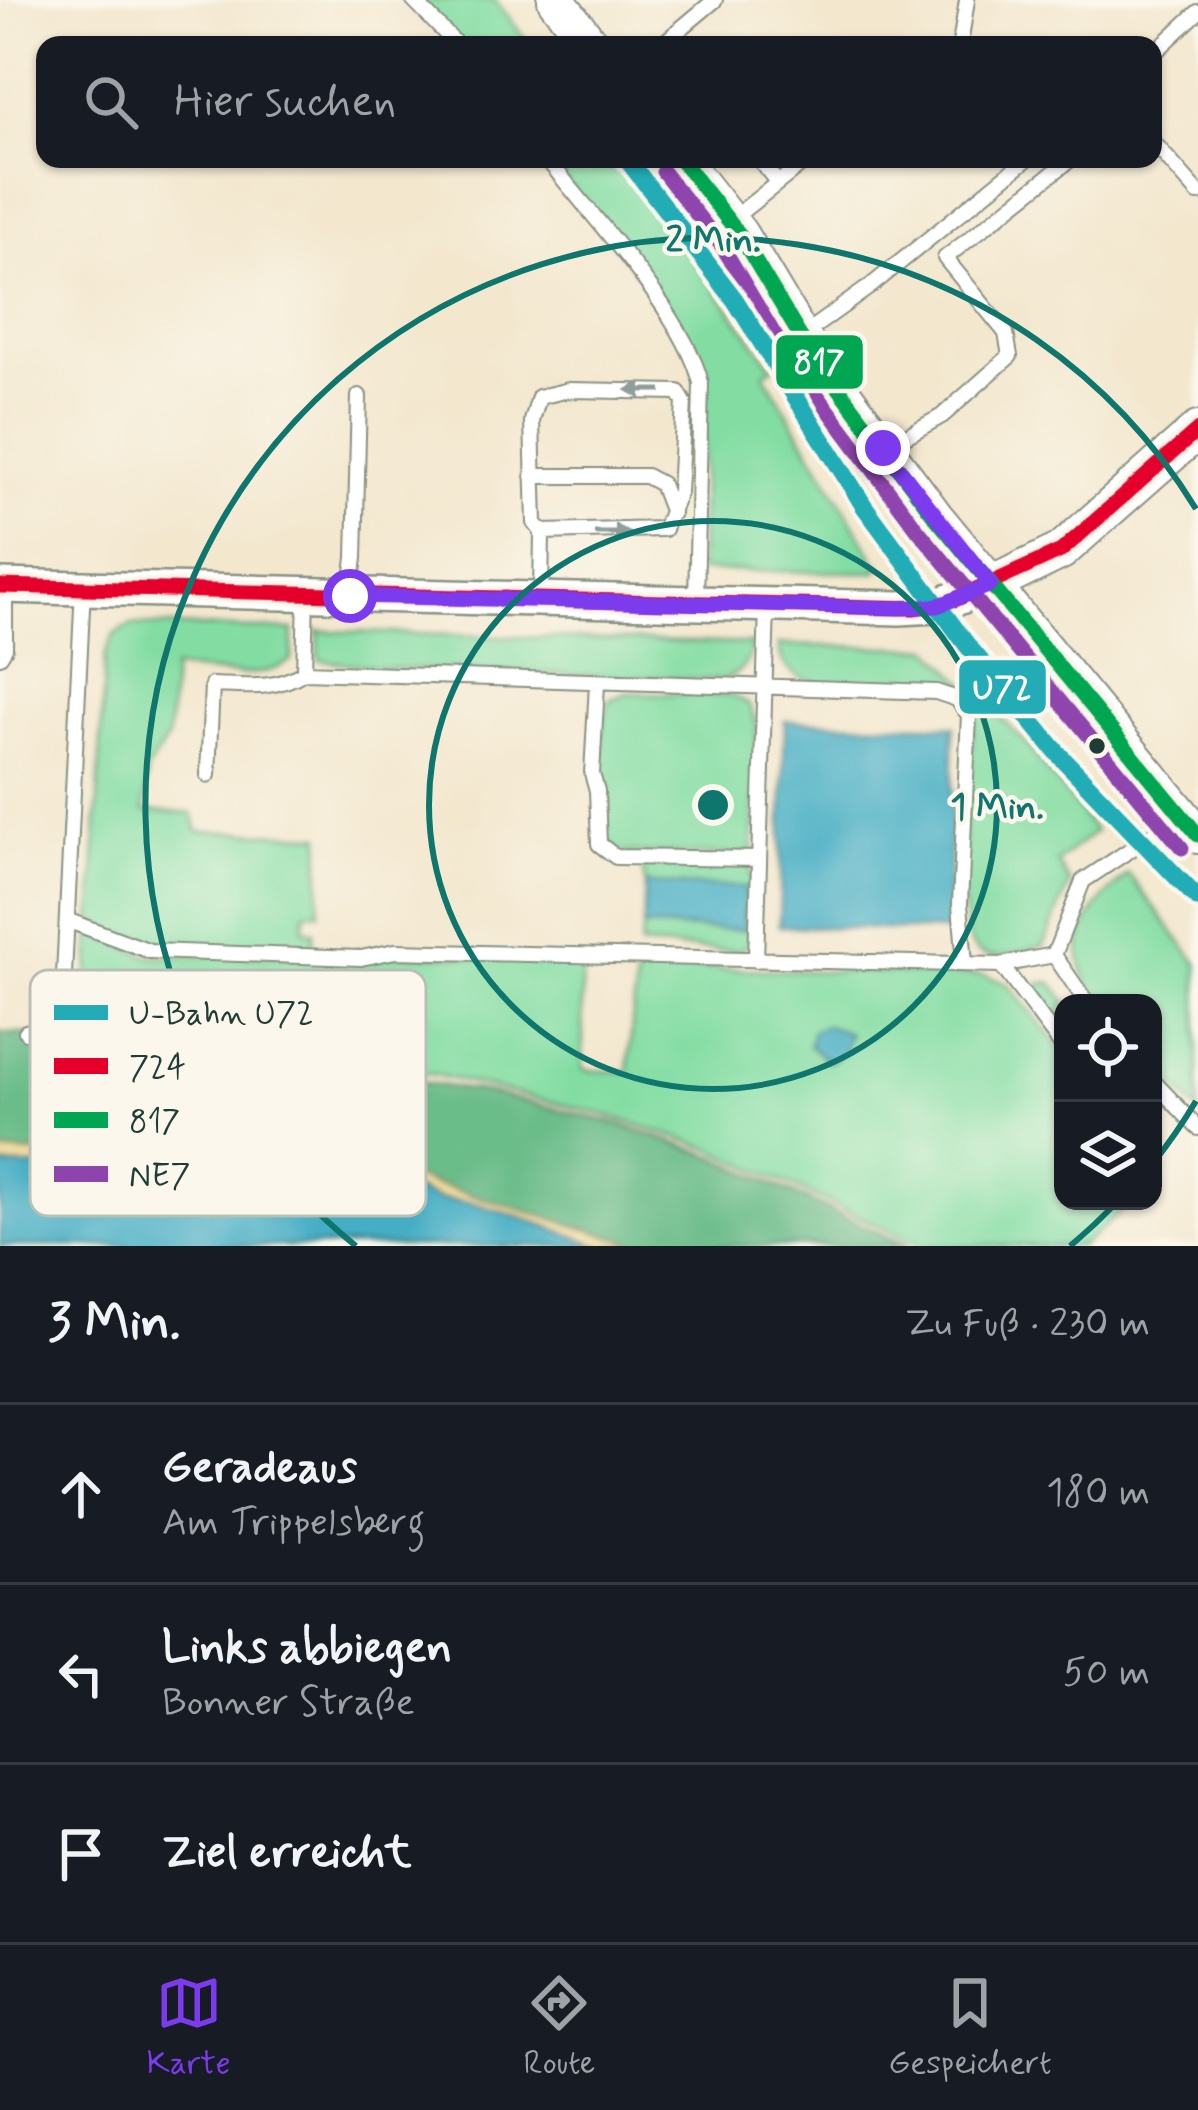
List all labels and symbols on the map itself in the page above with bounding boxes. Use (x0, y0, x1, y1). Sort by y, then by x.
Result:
text: 2 Min. (666, 218, 760, 265)
line badge: 817 (774, 333, 865, 391)
text: 817 (793, 342, 845, 386)
one-way arrow (624, 380, 662, 400)
route end (856, 421, 910, 475)
one-way arrow (594, 523, 632, 542)
route start (323, 569, 377, 623)
line badge: U72 (957, 658, 1048, 716)
text: U72 (973, 668, 1031, 712)
unlabelled marker (1086, 735, 1108, 757)
centre of rings (692, 784, 734, 826)
text: 1 Min. (950, 785, 1044, 832)
legend (30, 970, 426, 1216)
text: U-Bahn U72 (129, 993, 314, 1037)
text: 724 (129, 1047, 186, 1091)
text: 817 (129, 1101, 180, 1145)
text: NE7 (129, 1155, 190, 1199)

